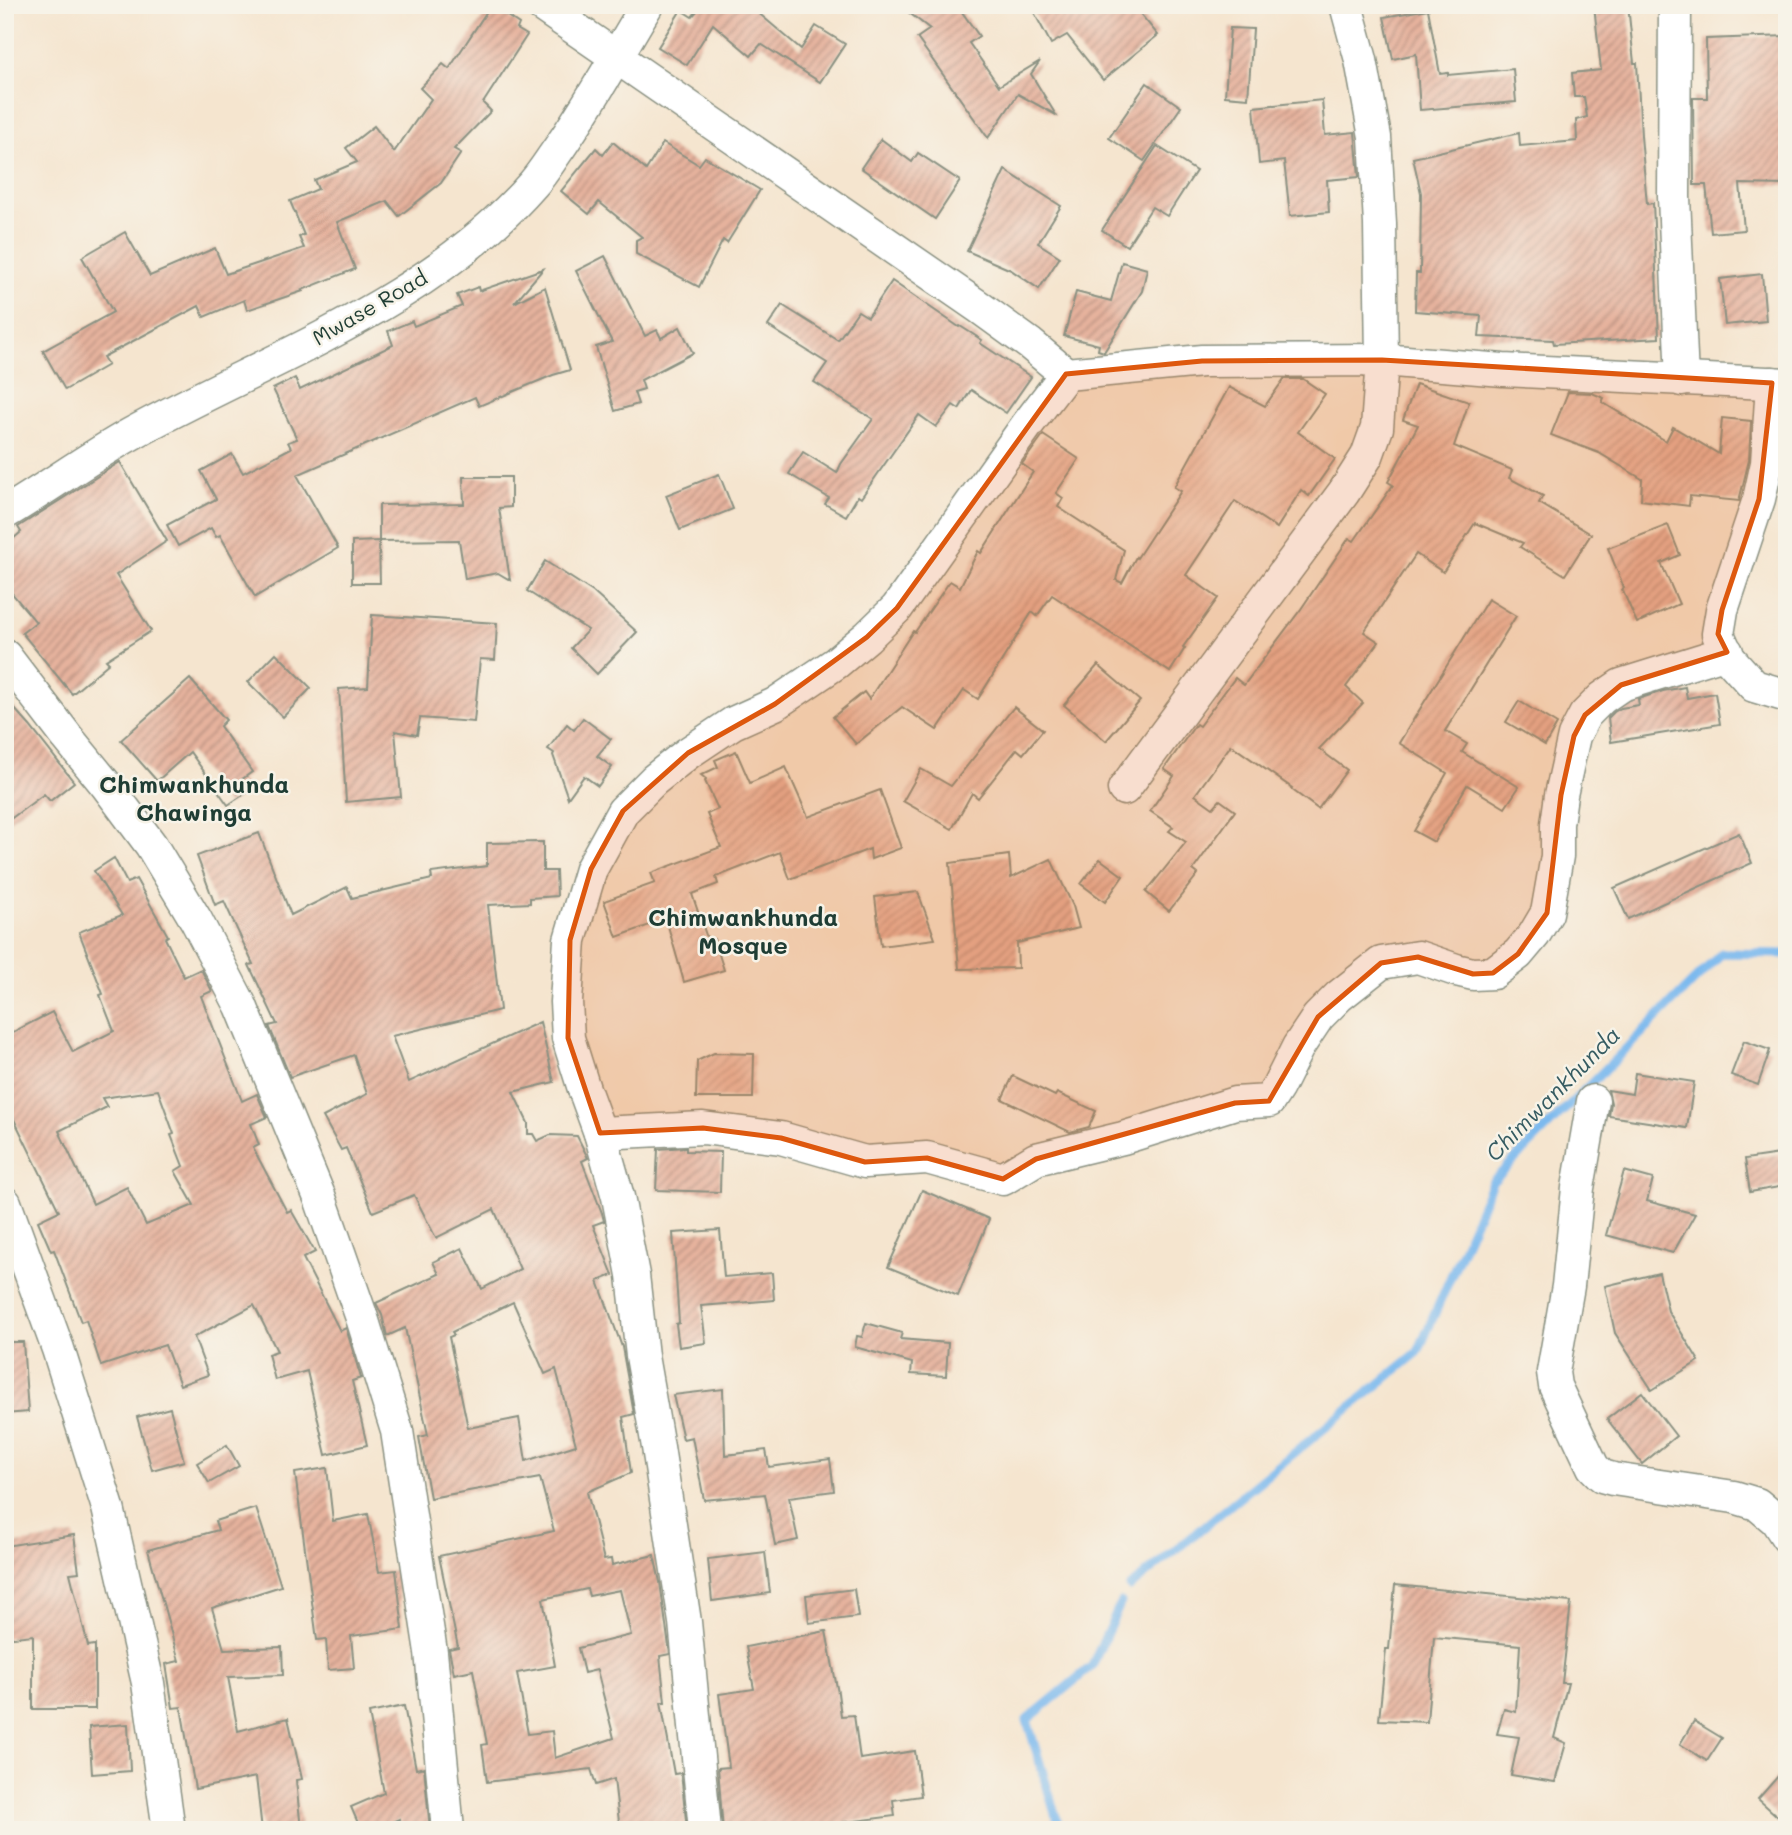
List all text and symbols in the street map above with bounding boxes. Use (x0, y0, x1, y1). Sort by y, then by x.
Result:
street label: Mwase Road (307, 263, 432, 350)
district label: Chimwankhunda Chawinga (99, 768, 289, 827)
district label: Chimwankhunda Mosque (648, 901, 838, 960)
water label: Chimwankhunda (1478, 1019, 1626, 1167)

